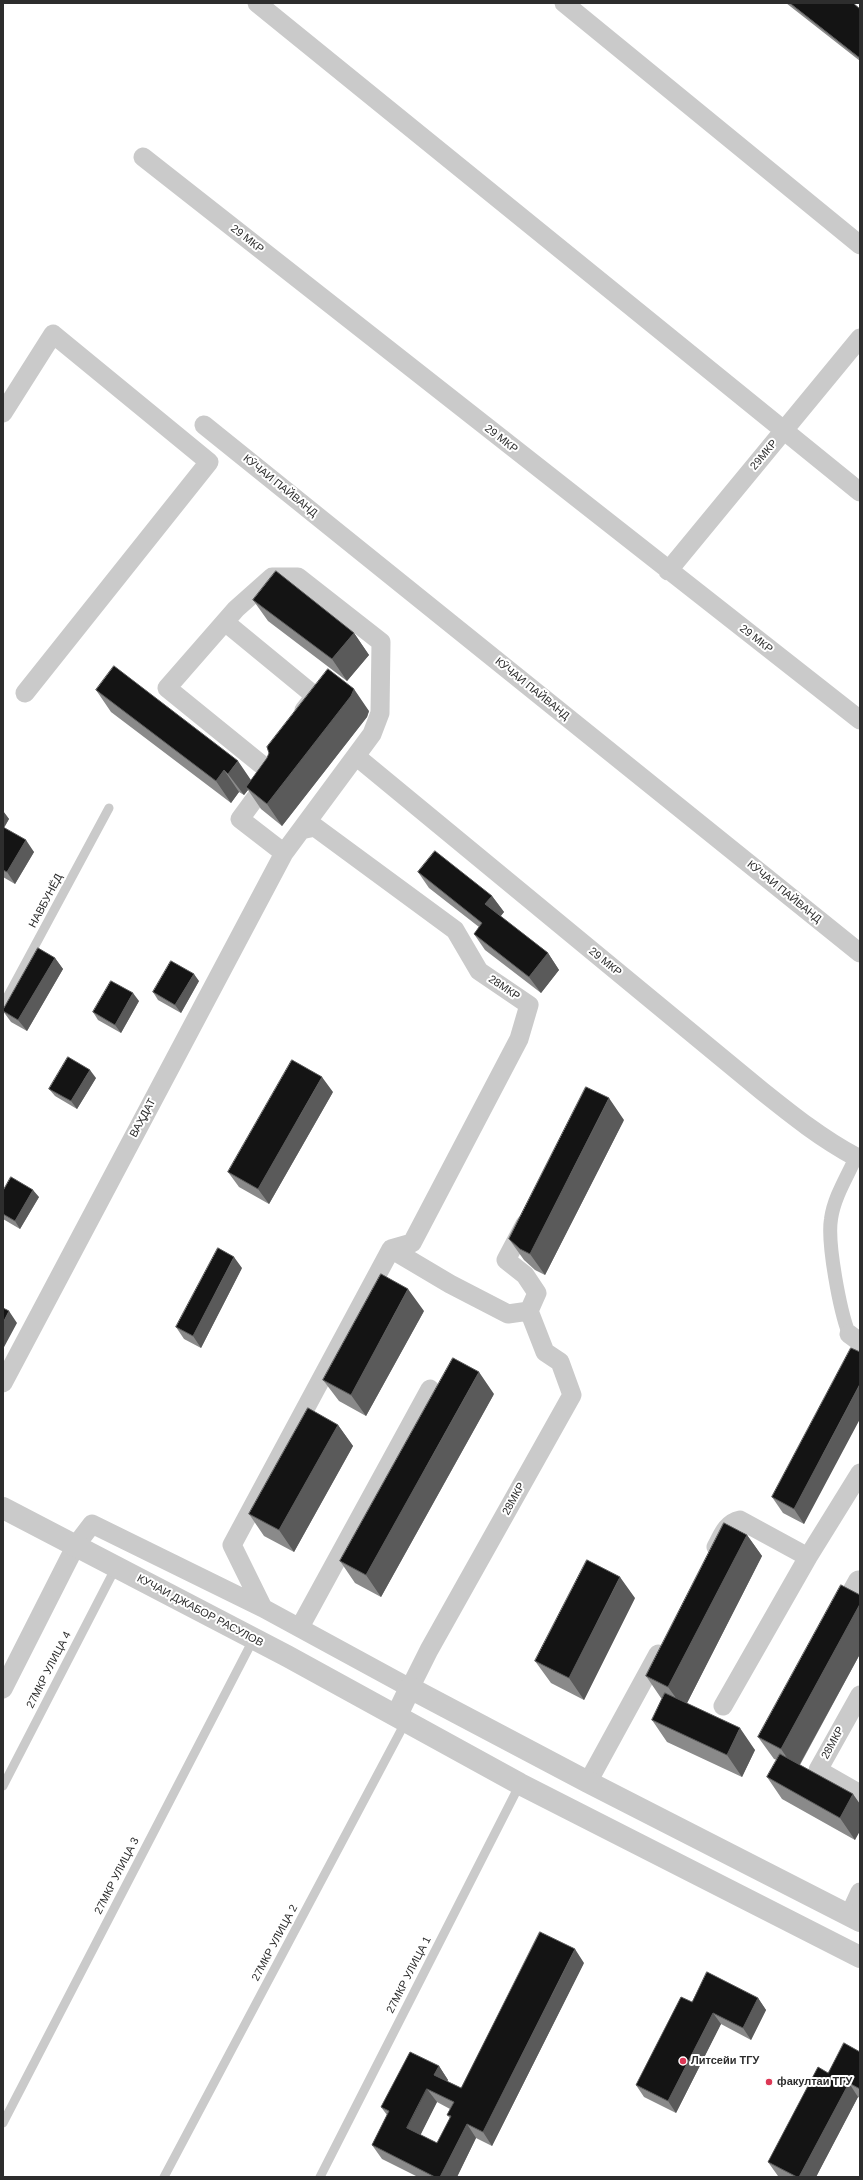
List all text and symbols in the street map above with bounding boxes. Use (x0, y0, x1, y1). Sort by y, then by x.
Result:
street label: 29 МКР (228, 222, 266, 256)
street label: 29 МКР (482, 422, 520, 456)
street label: 29МКР (748, 437, 780, 473)
street label: КӮЧАИ ПАЙВАНД (240, 452, 320, 520)
street label: 29 МКР (737, 622, 775, 656)
street label: КӮЧАИ ПАЙВАНД (492, 655, 572, 723)
street label: КӮЧАИ ПАЙВАНД (744, 858, 824, 926)
street label: НАВБУНЁД (26, 872, 66, 930)
street label: 29 МКР (586, 945, 624, 979)
street label: 28МКР (486, 973, 522, 1003)
street label: ВАҲДАТ (127, 1096, 159, 1140)
street label: 28МКР (500, 1480, 528, 1518)
street label: КУЧАИ ДЖАБОР РАСУЛОВ (135, 1572, 265, 1650)
street label: 27МКР УЛИЦА 4 (24, 1629, 74, 1711)
street label: 28МКР (819, 1724, 847, 1762)
street label: 27МКР УЛИЦА 3 (92, 1835, 142, 1917)
street label: 27МКР УЛИЦА 2 (249, 1903, 301, 1983)
street label: 27МКР УЛИЦА 1 (384, 1934, 434, 2016)
place label: Литсейи ТГУ (691, 2054, 759, 2068)
marker: Литсейи ТГУ (678, 2056, 688, 2066)
place label: факултаи ТГУ (777, 2075, 852, 2089)
marker: факултаи ТГУ (764, 2077, 774, 2087)

